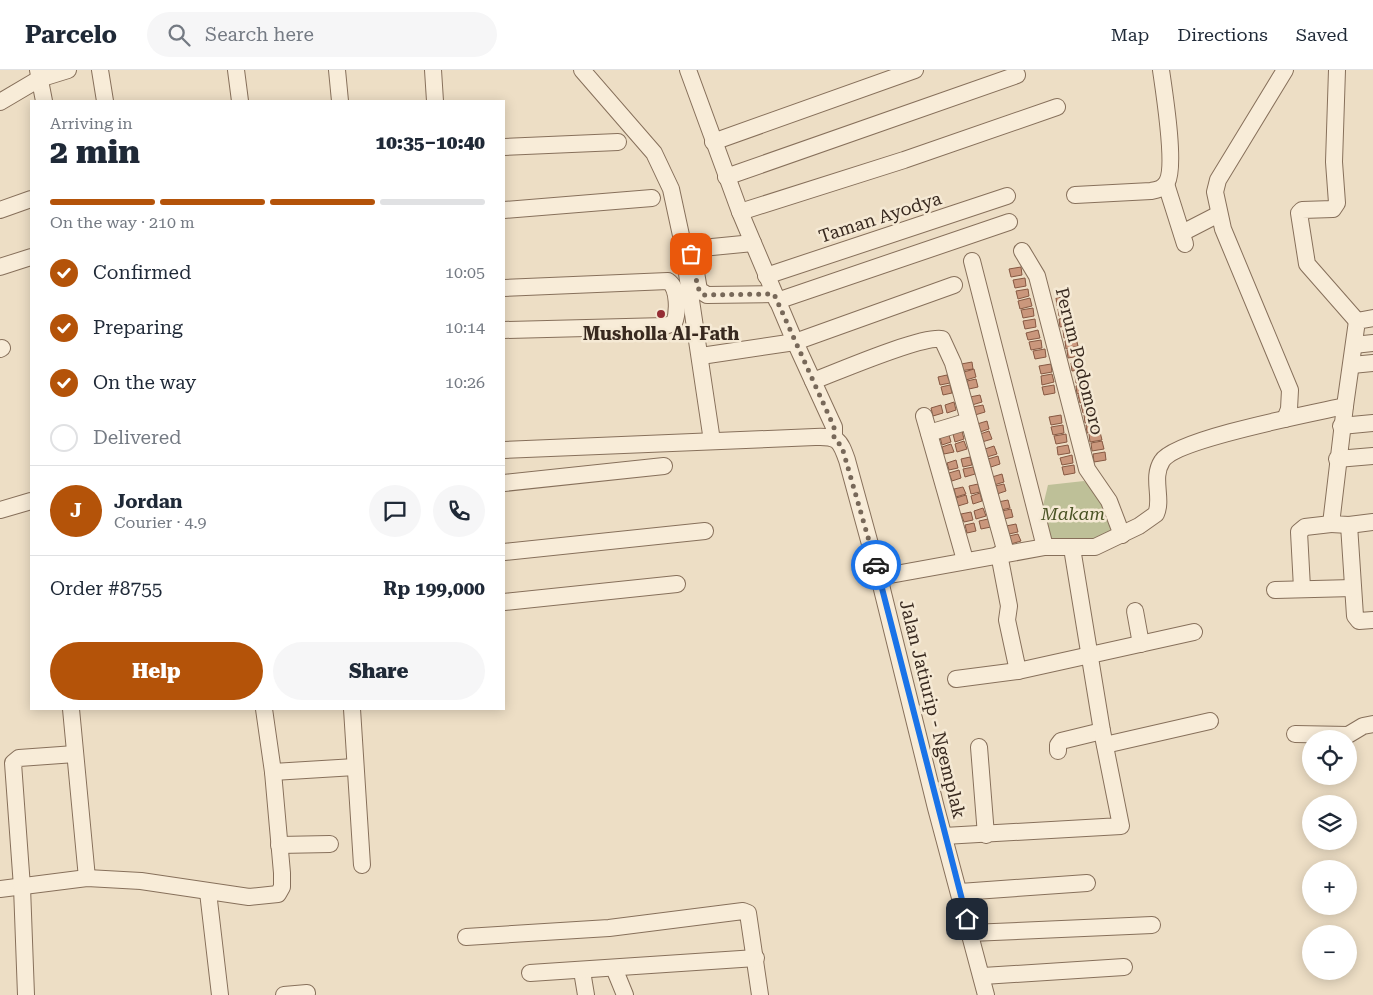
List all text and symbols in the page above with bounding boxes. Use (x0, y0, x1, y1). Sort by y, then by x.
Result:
search box (147, 12, 497, 57)
text: Parcelo (25, 21, 117, 49)
icon: search (165, 21, 193, 49)
text: Search here (205, 23, 314, 46)
text: Map (1111, 24, 1149, 45)
text: Directions (1177, 24, 1268, 45)
text: Saved (1296, 24, 1348, 45)
text: Arriving in (50, 114, 133, 133)
text: 10:35–10:40 (376, 131, 485, 154)
text: 2 min (50, 133, 140, 171)
street label: Taman Ayodya (816, 187, 944, 247)
text: On the way · 210 m (50, 213, 195, 232)
pin (670, 233, 712, 275)
icon: bag (677, 240, 705, 268)
icon: check (50, 259, 78, 287)
text: Confirmed (93, 261, 191, 284)
text: 10:05 (445, 263, 485, 282)
street label: Perum Podomoro (1052, 285, 1108, 437)
marker: Musholla Al-Fath (655, 308, 667, 320)
icon: check (50, 314, 78, 342)
text: Preparing (93, 316, 183, 339)
text: 10:14 (445, 318, 485, 337)
place label: Musholla Al-Fath (583, 323, 739, 344)
icon: check (50, 369, 78, 397)
text: On the way (93, 371, 196, 394)
text: 10:26 (445, 373, 485, 392)
text: Delivered (93, 426, 181, 449)
button: chat (369, 485, 421, 537)
button: phone (433, 485, 485, 537)
text: Jordan (114, 490, 183, 513)
text: J (70, 499, 82, 522)
park label: Makam (1040, 503, 1105, 524)
text: Courier · 4.9 (114, 513, 207, 532)
courier (851, 540, 901, 590)
icon: car (862, 551, 890, 579)
text: Order #8755 (50, 577, 162, 600)
text: Rp 199,000 (383, 577, 485, 600)
street label: Jalan Jatiurip - Ngemplak (896, 597, 970, 821)
button: Help (50, 642, 263, 700)
button: Share (273, 642, 485, 700)
map controls (1302, 730, 1357, 980)
button: locate (1302, 730, 1357, 785)
button: layers (1302, 795, 1357, 850)
button: + (1302, 860, 1357, 915)
pin (946, 898, 988, 940)
icon: home (953, 905, 981, 933)
button: − (1302, 925, 1357, 980)

